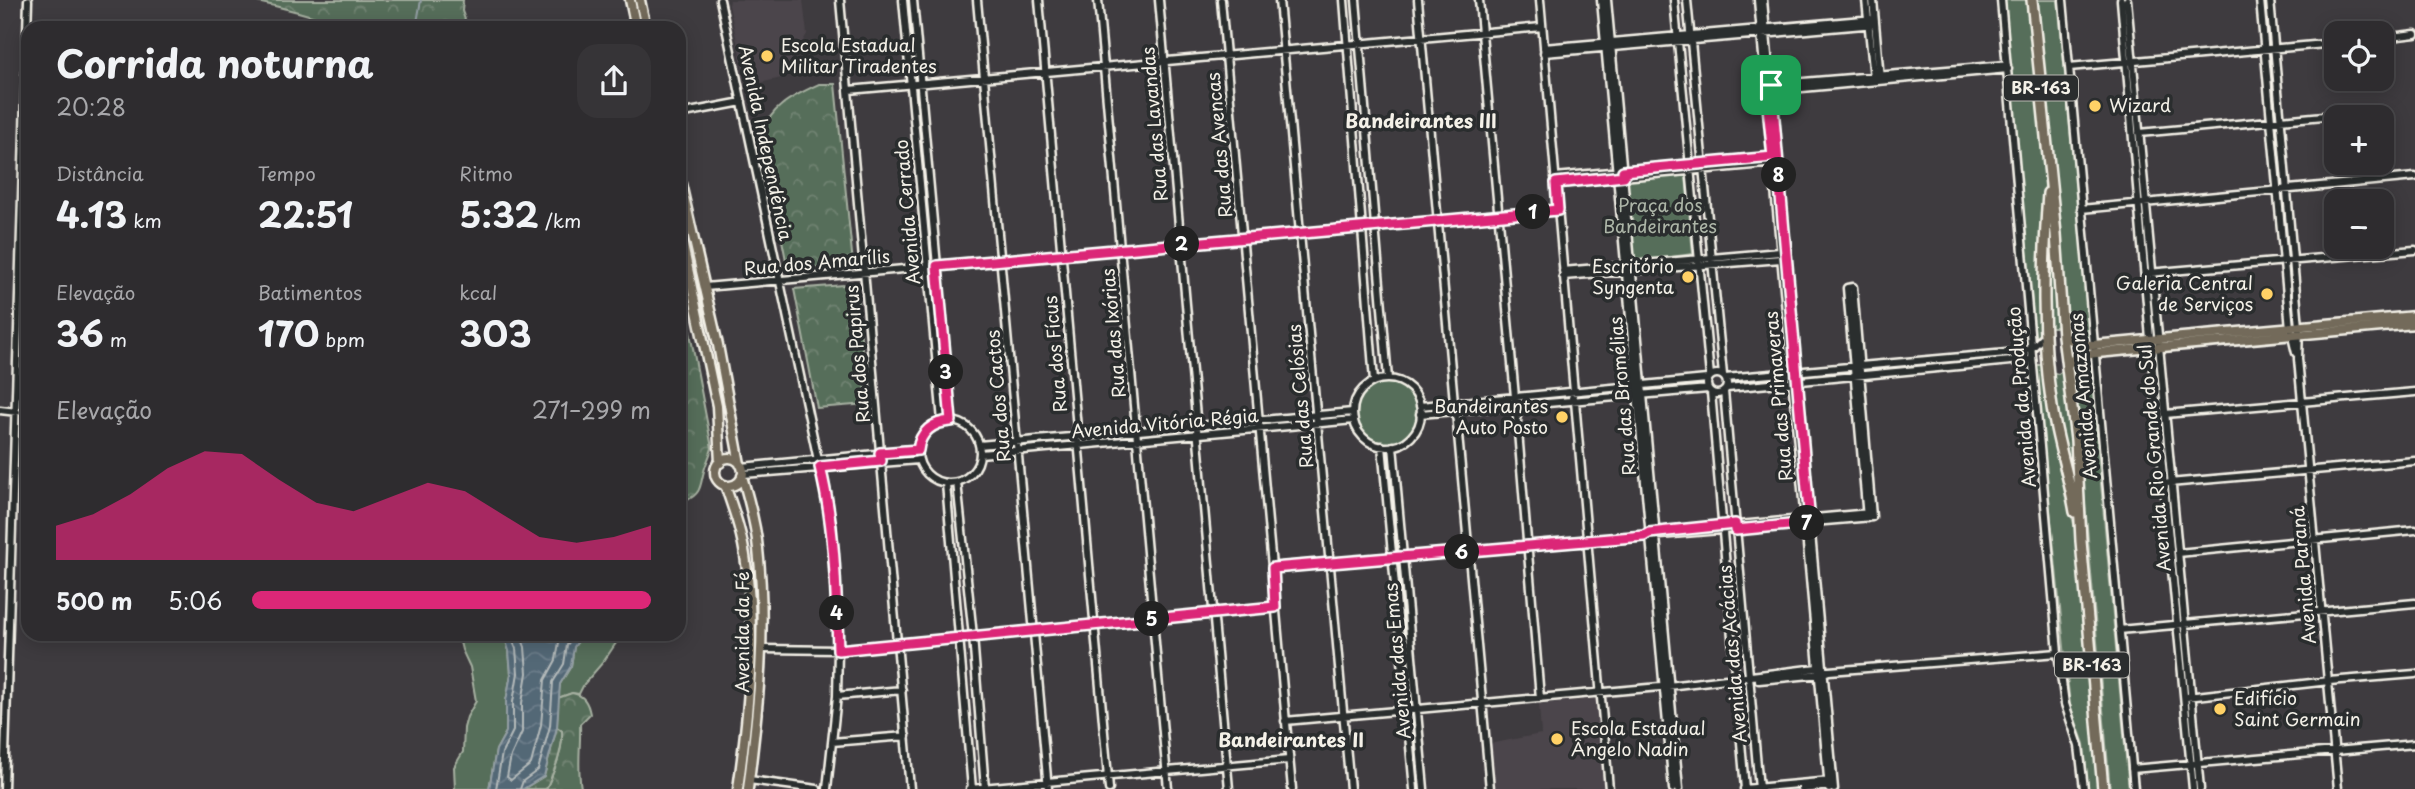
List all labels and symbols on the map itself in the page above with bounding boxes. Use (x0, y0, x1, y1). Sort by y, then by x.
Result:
place label: Escola Estadual Militar Tiradentes (781, 31, 937, 79)
street label: Avenida Independência (733, 42, 800, 243)
street label: Rua das Lavandas (1133, 46, 1174, 203)
marker: Escola Estadual Militar Tiradentes (759, 48, 775, 64)
pin (1741, 55, 1801, 115)
street label: Rua das Avencas (1199, 71, 1238, 219)
road number: BR-163 (2004, 76, 2078, 100)
place label: Wizard (2109, 91, 2171, 118)
marker: Wizard (2087, 98, 2103, 114)
district label: Bandeirantes III (1345, 106, 1497, 134)
street label: Avenida Cerrado (887, 139, 926, 286)
pin: 8 (1762, 158, 1796, 192)
park label: Praça dos Bandeirantes (1603, 191, 1717, 239)
pin: 1 (1516, 194, 1550, 230)
pin: 2 (1164, 226, 1200, 262)
street label: Rua dos Amarílis (743, 242, 891, 281)
place label: Escritório Syngenta (1592, 252, 1675, 300)
street label: Rua das Ixórias (1093, 267, 1132, 399)
marker: Escritório Syngenta (1680, 269, 1696, 285)
place label: Galeria Central de Serviços (2116, 269, 2253, 317)
street label: Rua dos Papirus (837, 284, 876, 424)
marker: Galeria Central de Serviços (2259, 286, 2275, 302)
street label: Rua dos Fícus (1036, 295, 1073, 414)
street label: Avenida da Produção (1999, 305, 2042, 489)
street label: Rua das Primaveras (1757, 310, 1798, 482)
street label: Avenida Amazonas (2062, 312, 2103, 480)
street label: Rua das Bromélias (1601, 315, 1642, 477)
street label: Rua das Celósias (1280, 323, 1319, 469)
street label: Rua dos Cactos (978, 329, 1017, 463)
street label: Avenida Rio Grande do Sul (2130, 343, 2177, 573)
pin: 3 (928, 354, 964, 390)
place label: Bandeirantes Auto Posto (1434, 392, 1548, 440)
street label: Avenida Vitória Régia (1070, 401, 1260, 444)
marker: Bandeirantes Auto Posto (1554, 409, 1570, 425)
pin: 7 (1790, 505, 1825, 540)
street label: Avenida Paraná (2283, 505, 2322, 645)
pin: 6 (1444, 534, 1480, 570)
street label: Avenida das Acácias (1710, 564, 1753, 744)
street label: Avenida da Fé (728, 571, 755, 693)
street label: Avenida das Emas (1376, 582, 1417, 740)
pin: 4 (820, 596, 854, 630)
pin: 5 (1134, 602, 1170, 636)
road number: BR-163 (2055, 652, 2129, 678)
place label: Edifício Saint Germain (2234, 684, 2361, 732)
marker: Edifício Saint Germain (2212, 701, 2228, 717)
place label: Escola Estadual Ângelo Nadin (1571, 714, 1706, 762)
district label: Bandeirantes II (1218, 725, 1364, 753)
marker: Escola Estadual Ângelo Nadin (1549, 731, 1565, 747)

